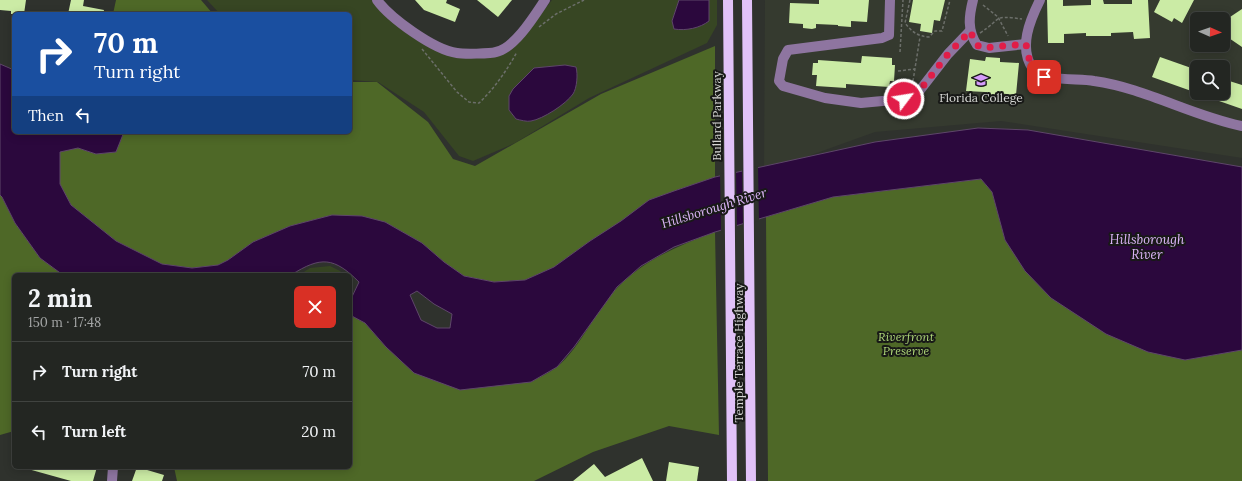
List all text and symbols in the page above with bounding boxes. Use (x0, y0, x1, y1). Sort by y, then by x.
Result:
north arrow (1190, 12, 1230, 52)
map controls (1190, 12, 1230, 100)
text: 70 m (94, 25, 158, 61)
icon: right (28, 28, 80, 80)
text: Turn right (94, 60, 180, 83)
pin (1027, 60, 1061, 94)
button: search (1190, 60, 1230, 100)
icon: arrive (1033, 66, 1055, 88)
street label: Bullard Parkway (709, 71, 724, 161)
school or university icon: Florida College (973, 72, 989, 88)
position arrow (883, 78, 925, 120)
place label: Florida College (939, 90, 1023, 105)
icon: left (72, 104, 94, 126)
text: Then (28, 106, 64, 125)
water label: Hillsborough River (659, 184, 769, 232)
water label: Hillsborough River (1110, 231, 1185, 263)
text: 2 min (28, 283, 92, 314)
street label: Temple Terrace Highway (731, 283, 746, 423)
button: close (294, 286, 336, 328)
text: 150 m · 17:48 (28, 314, 101, 331)
park label: Riverfront Preserve (878, 329, 935, 358)
icon: right (28, 361, 50, 383)
text: Turn right (62, 362, 138, 381)
text: 70 m (302, 362, 336, 381)
icon: left (28, 421, 50, 443)
text: Turn left (62, 422, 126, 441)
text: 20 m (301, 422, 336, 441)

